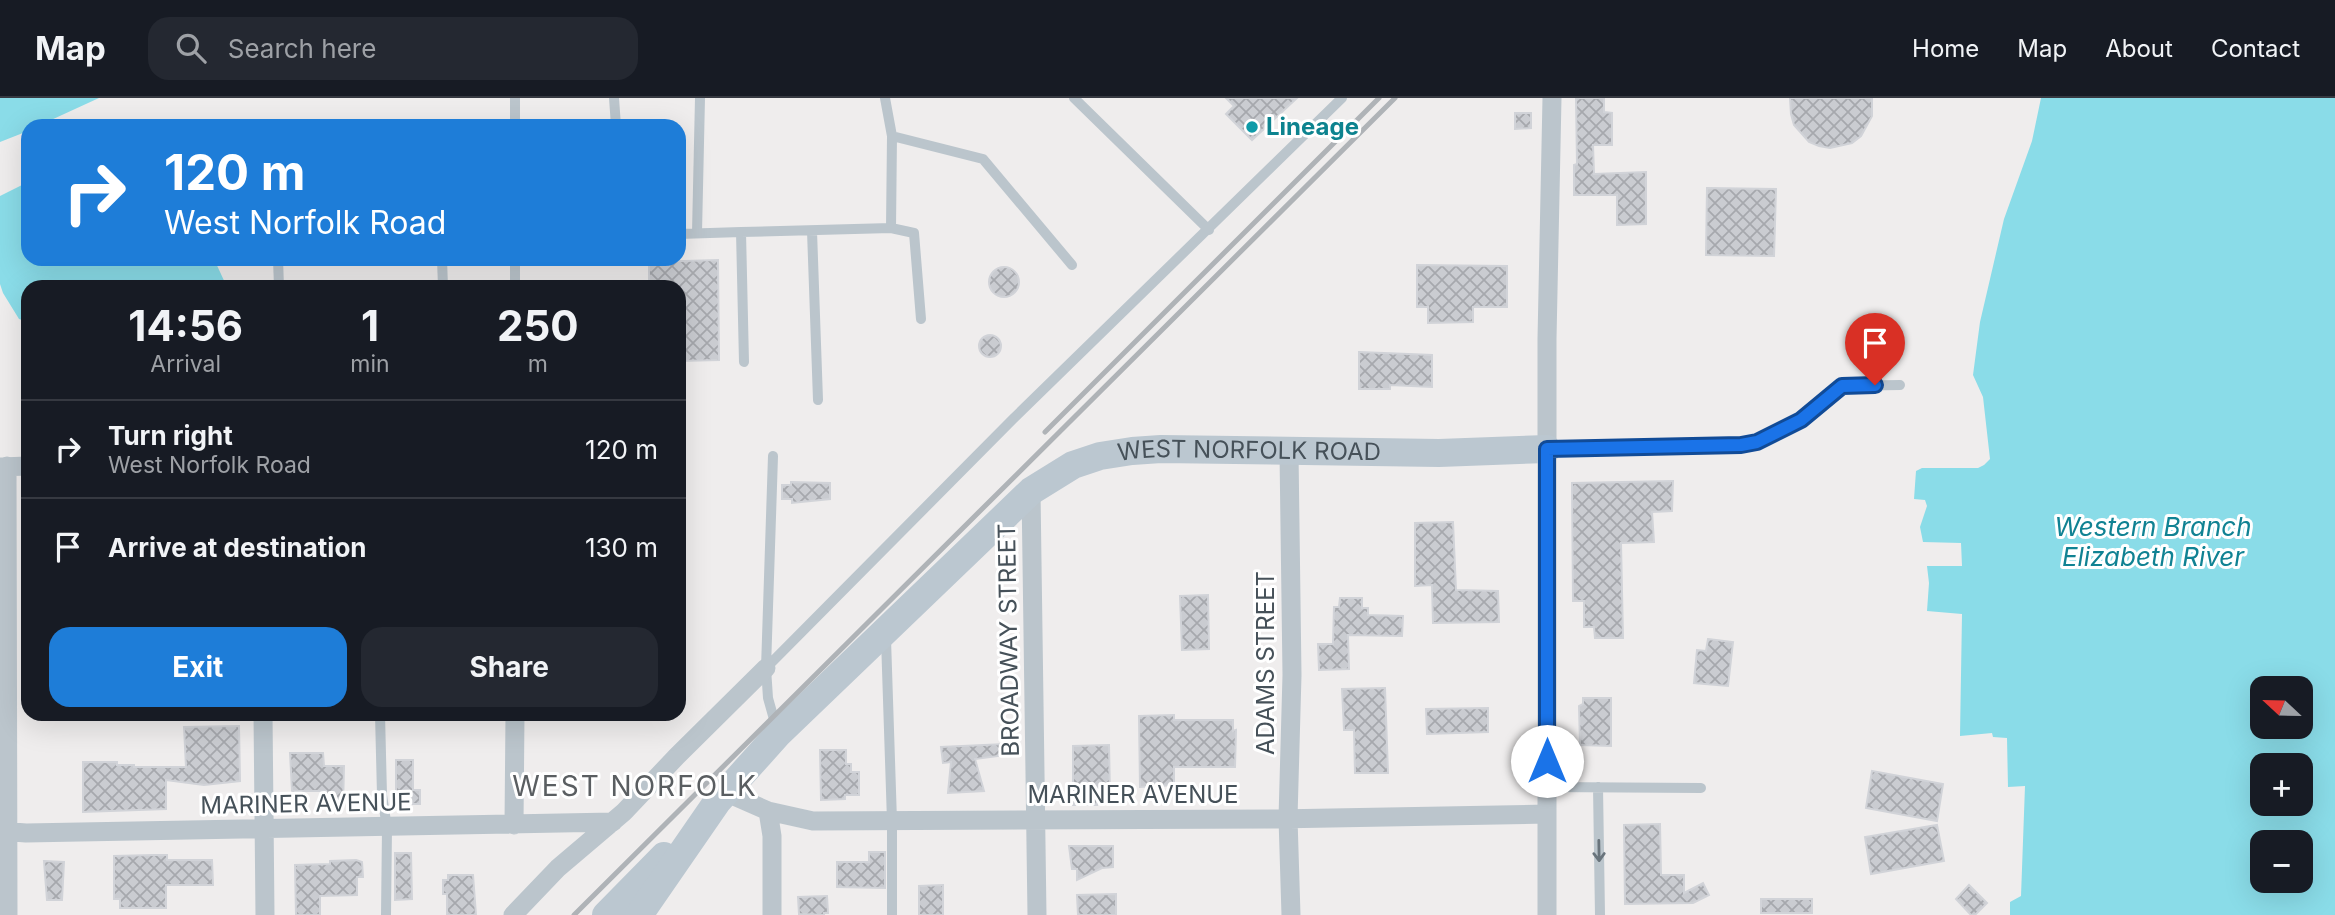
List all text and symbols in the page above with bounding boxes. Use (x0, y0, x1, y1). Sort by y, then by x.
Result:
search box (148, 17, 638, 80)
text: Map (35, 28, 106, 68)
icon: search (172, 29, 210, 67)
text: Search here (228, 33, 376, 64)
text: Home (1912, 34, 1979, 63)
text: Map (2017, 34, 2067, 63)
text: About (2105, 34, 2173, 63)
text: Contact (2211, 34, 2300, 63)
place label: Lineage (1266, 112, 1359, 141)
marker: Lineage (1244, 119, 1260, 135)
text: 120 m (164, 143, 305, 202)
icon: right (49, 147, 140, 238)
text: West Norfolk Road (164, 203, 446, 242)
text: 14:56 (128, 300, 243, 351)
text: 1 (361, 300, 379, 351)
text: 250 (497, 300, 579, 351)
pin (1845, 313, 1905, 385)
icon: arrive (1856, 324, 1894, 362)
text: Arrival (150, 350, 221, 378)
text: min (350, 350, 390, 378)
text: m (528, 350, 548, 378)
text: Turn right (108, 420, 233, 451)
icon: right (49, 430, 87, 468)
text: 120 m (585, 434, 658, 465)
street label: WEST NORFOLK ROAD (1115, 434, 1381, 467)
text: West Norfolk Road (108, 451, 311, 479)
water label: Western Branch Elizabeth River (2054, 511, 2252, 572)
street label: BROADWAY STREET (992, 523, 1025, 757)
icon: arrive (49, 528, 87, 566)
text: Arrive at destination (108, 532, 367, 563)
text: 130 m (585, 532, 658, 563)
street label: ADAMS STREET (1251, 571, 1280, 755)
button: Exit (49, 627, 347, 707)
button: Share (361, 627, 658, 707)
north arrow (2250, 676, 2314, 738)
map controls (2250, 676, 2313, 893)
position arrow (1510, 724, 1584, 798)
button: + (2250, 753, 2313, 816)
district label: WEST NORFOLK (512, 769, 758, 803)
street label: MARINER AVENUE (1027, 780, 1239, 809)
street label: MARINER AVENUE (200, 787, 412, 820)
button: − (2250, 830, 2313, 893)
one-way arrow (1592, 839, 1606, 862)

